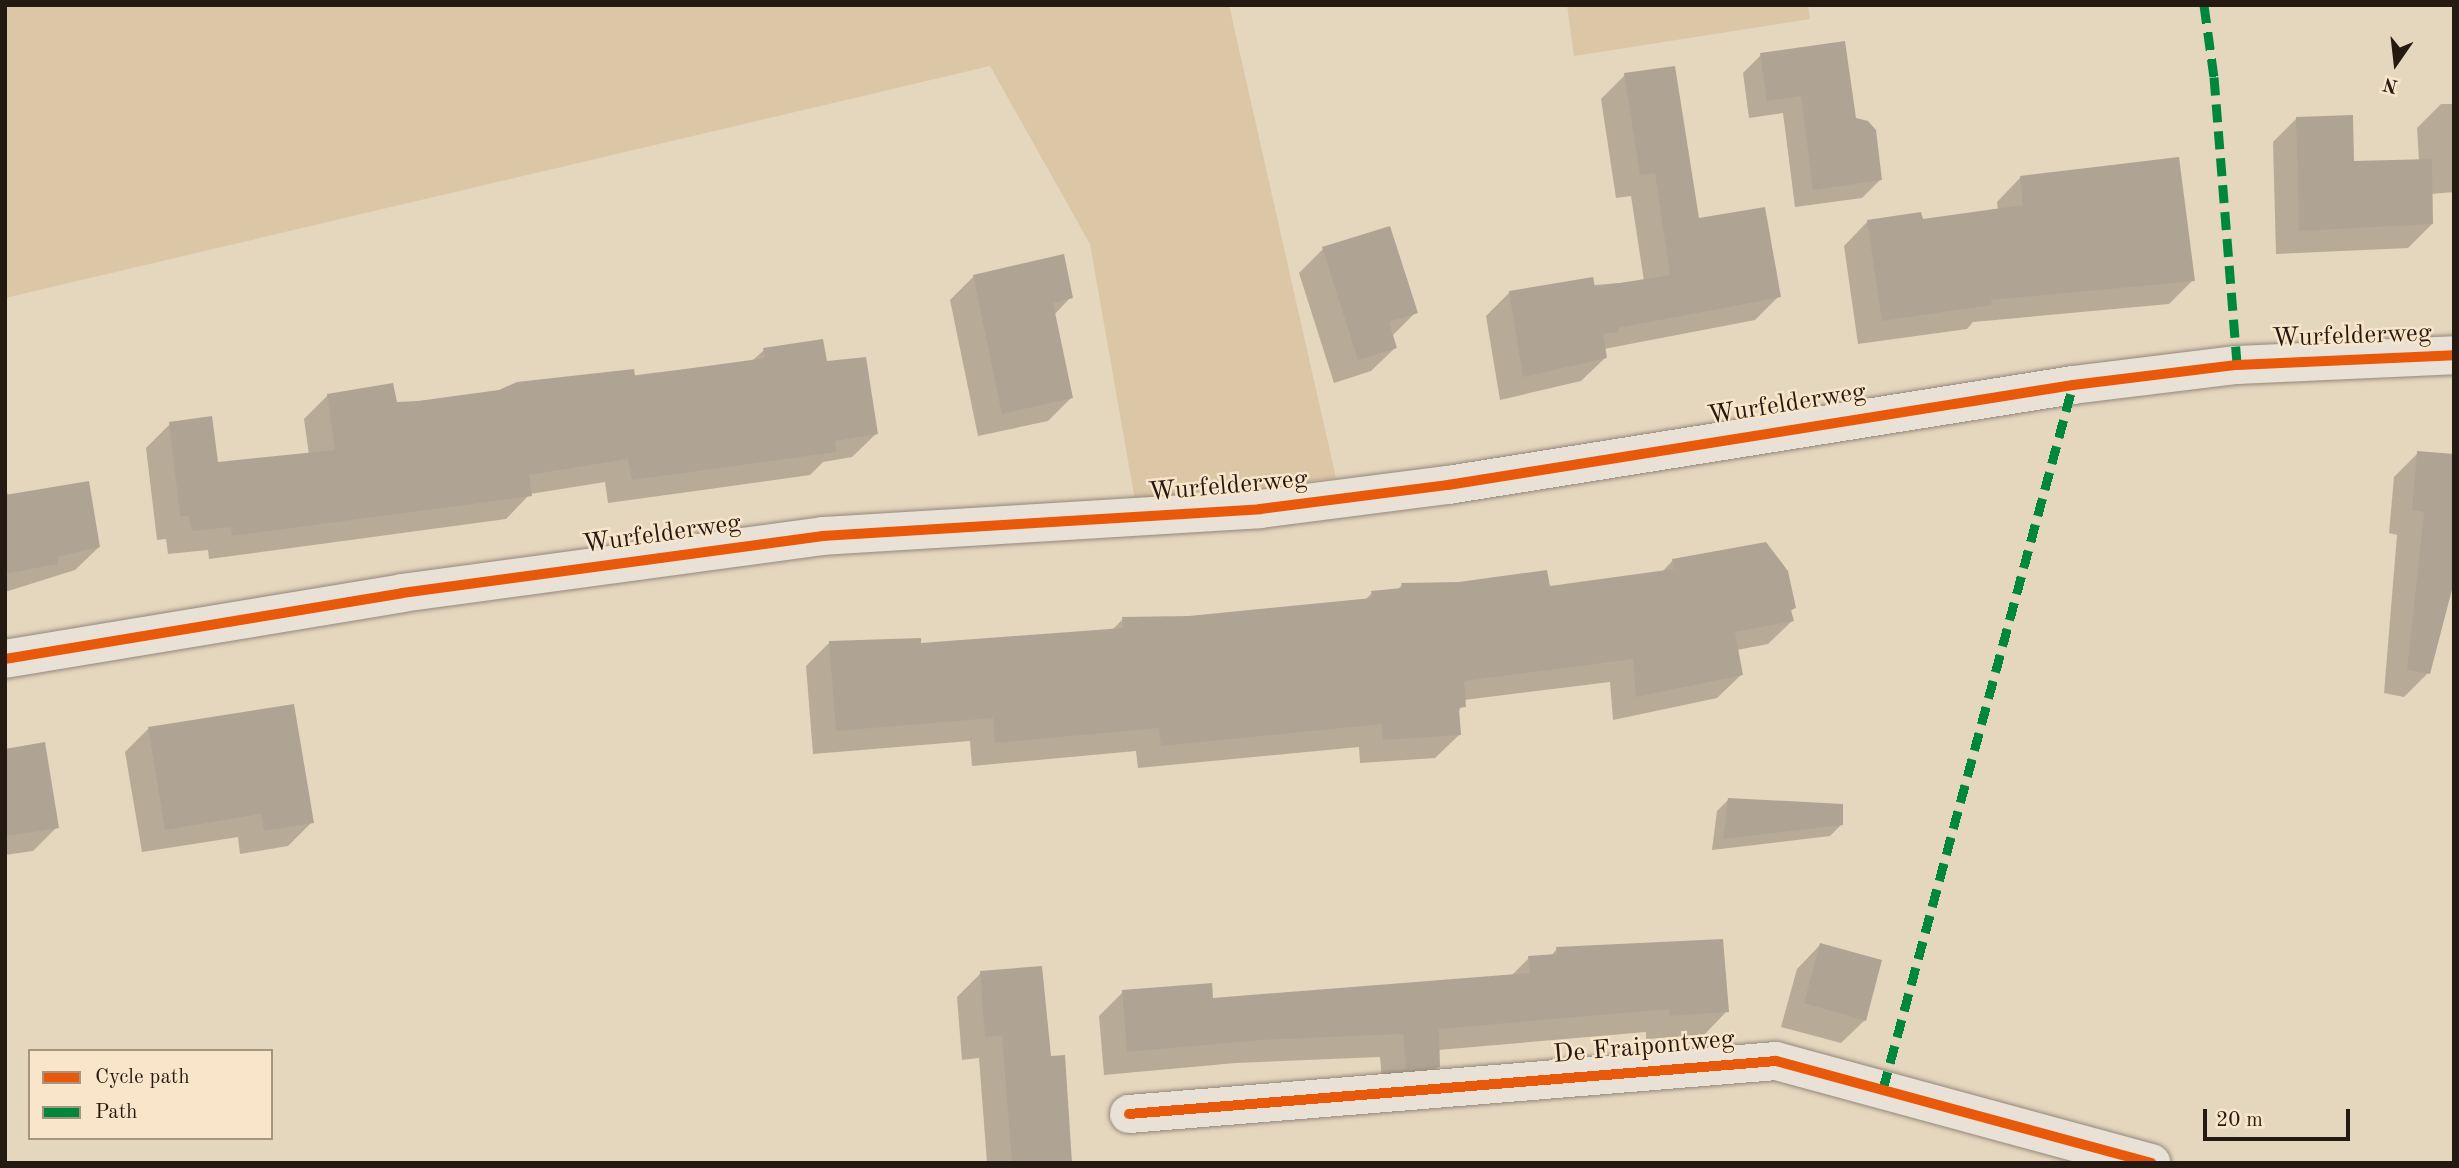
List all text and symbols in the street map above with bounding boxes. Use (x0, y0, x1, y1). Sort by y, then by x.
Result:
north arrow (2361, 28, 2431, 98)
text: N (2381, 73, 2400, 95)
street label: Wurfelderweg (2272, 319, 2432, 355)
street label: Wurfelderweg (1706, 377, 1868, 433)
street label: Wurfelderweg (1147, 464, 1309, 510)
street label: Wurfelderweg (581, 508, 743, 562)
street label: De Fraipontweg (1552, 1025, 1736, 1071)
legend (28, 1049, 273, 1140)
text: Cycle path (95, 1067, 190, 1088)
scale bar (2207, 1094, 2354, 1138)
text: Path (95, 1102, 138, 1123)
text: 20 m (2216, 1110, 2263, 1131)

